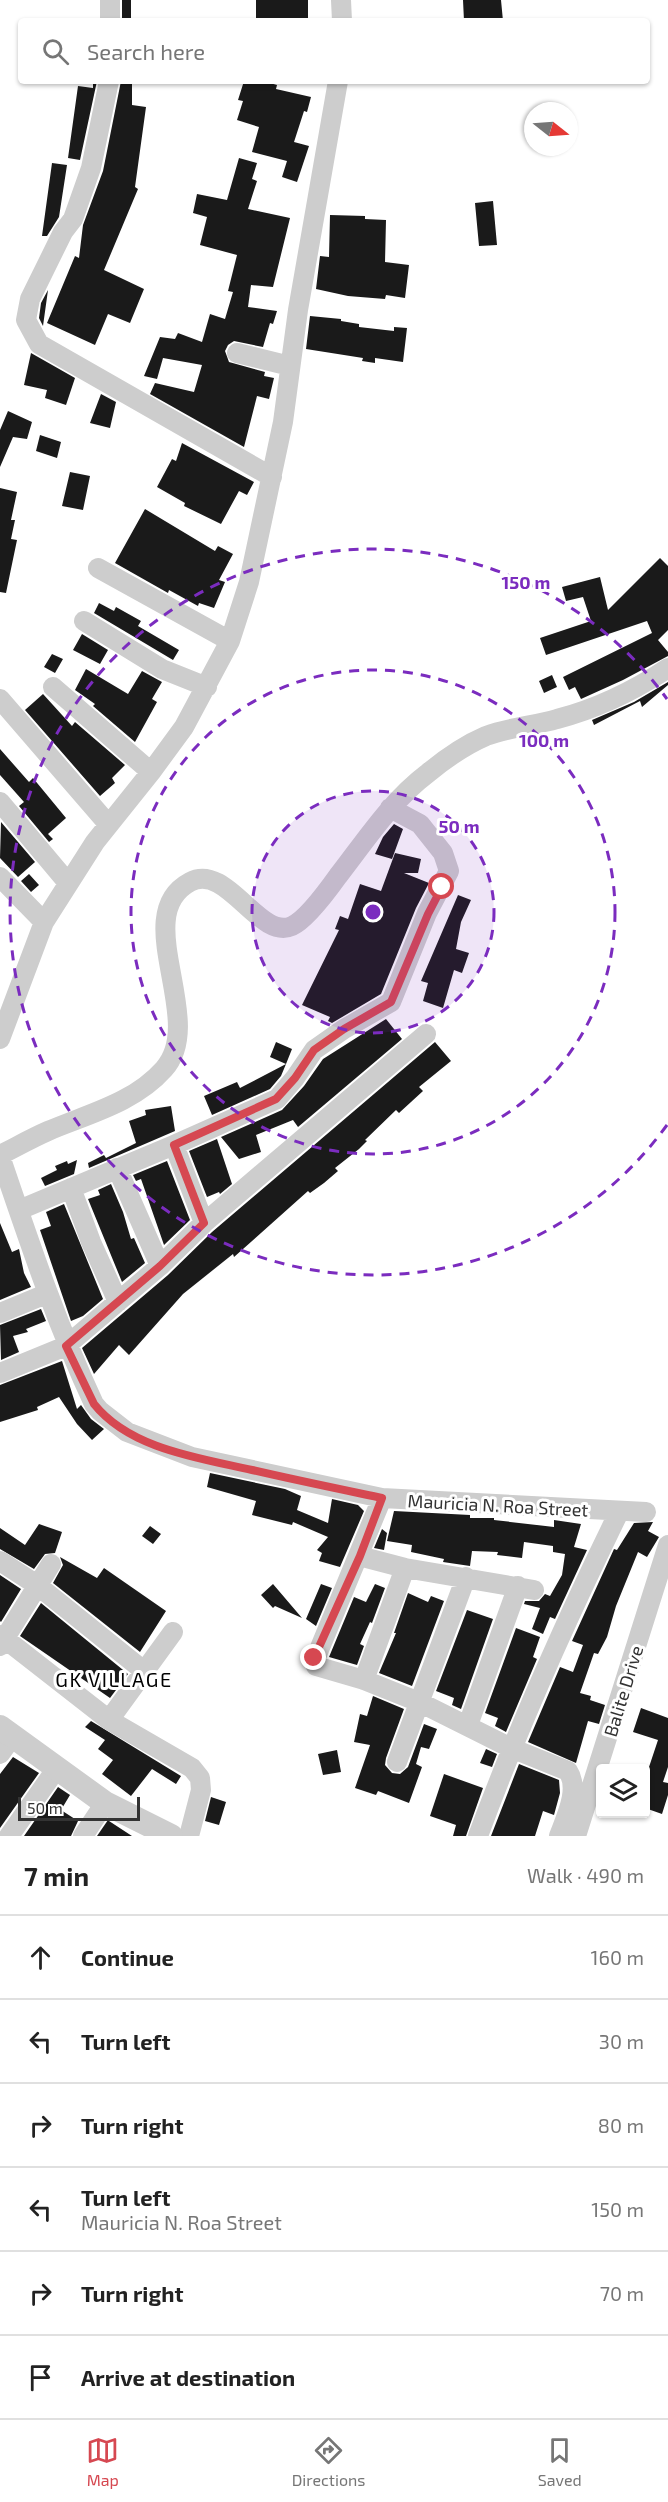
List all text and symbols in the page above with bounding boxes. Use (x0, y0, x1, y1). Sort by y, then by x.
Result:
search box (18, 18, 650, 84)
icon: search (39, 35, 72, 68)
text: Search here (87, 38, 205, 64)
north arrow (524, 102, 578, 156)
text: 150 m (502, 571, 550, 593)
text: 100 m (519, 729, 569, 751)
text: 50 m (438, 815, 480, 837)
route start (428, 873, 454, 899)
centre of rings (363, 902, 383, 922)
street label: Mauricia N. Roa Street (407, 1489, 589, 1521)
street label: Balite Drive (599, 1643, 647, 1739)
route end (300, 1644, 326, 1670)
district label: GK VILLAGE (55, 1667, 173, 1691)
map controls (596, 1764, 650, 1818)
button: layers (596, 1764, 650, 1818)
scale bar (18, 1794, 140, 1822)
text: 50 m (27, 1798, 63, 1817)
text: 7 min (24, 1860, 89, 1891)
text: Walk · 490 m (527, 1863, 644, 1887)
icon: ahead (24, 1941, 57, 1974)
text: Continue (81, 1944, 174, 1970)
text: 160 m (591, 1945, 644, 1969)
icon: left (24, 2025, 57, 2058)
text: Turn left (81, 2028, 170, 2054)
text: 30 m (599, 2029, 644, 2053)
icon: right (24, 2109, 57, 2142)
text: Turn right (81, 2112, 183, 2138)
text: 80 m (598, 2113, 644, 2137)
text: Turn left (81, 2184, 170, 2210)
icon: left (24, 2193, 57, 2226)
text: 150 m (591, 2197, 644, 2221)
text: Mauricia N. Roa Street (81, 2210, 282, 2234)
icon: right (24, 2277, 57, 2310)
text: Turn right (81, 2280, 183, 2306)
text: 70 m (600, 2281, 644, 2305)
icon: arrive (24, 2361, 57, 2394)
text: Arrive at destination (81, 2364, 295, 2390)
tab: Map (86, 2434, 119, 2489)
tab: Directions (292, 2434, 365, 2489)
tab: Saved (538, 2434, 582, 2489)

